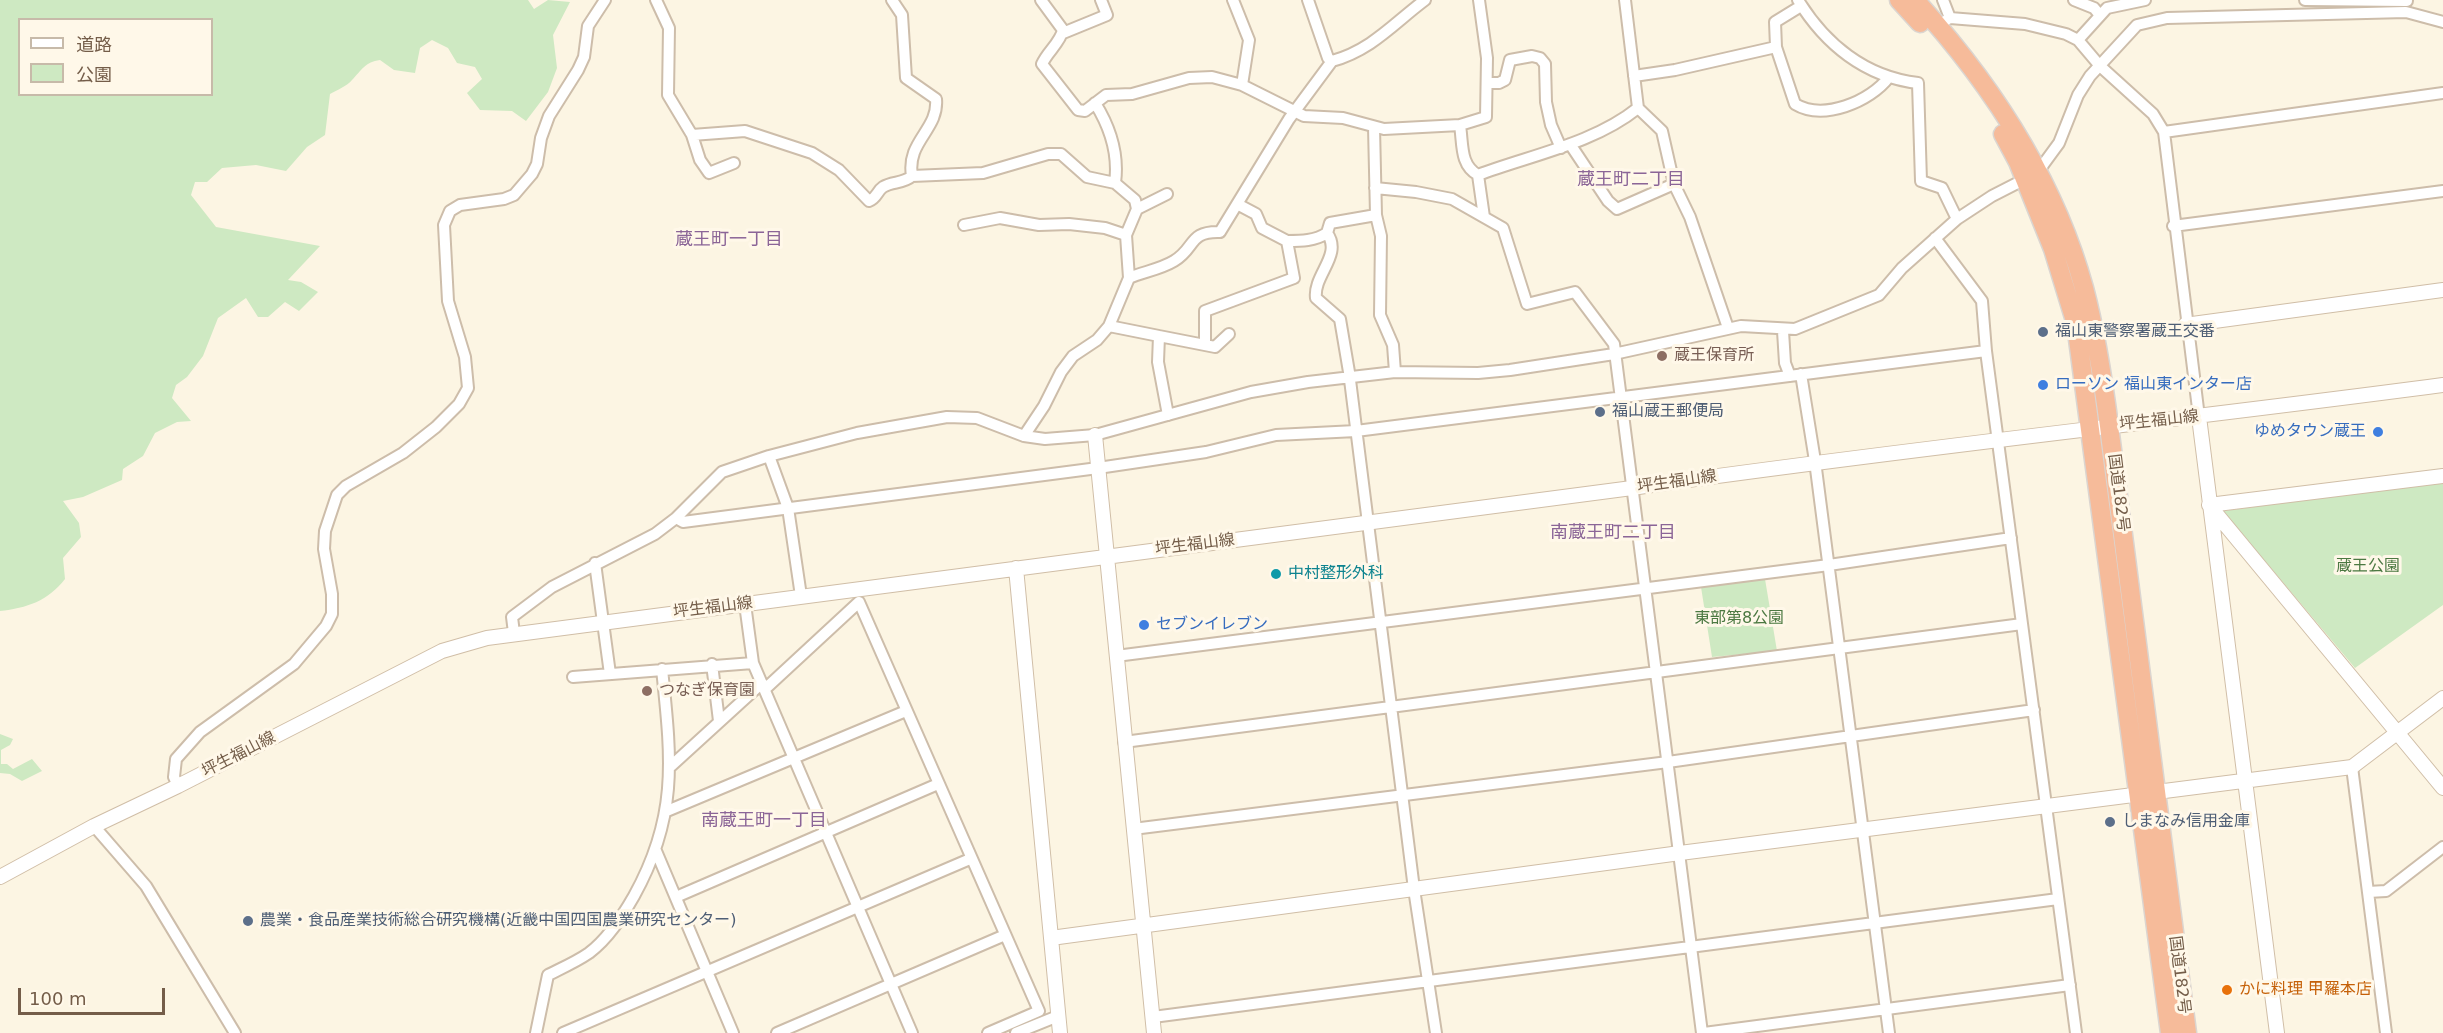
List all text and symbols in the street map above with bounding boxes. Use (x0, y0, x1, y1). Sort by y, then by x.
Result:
legend (18, 18, 213, 96)
text: 道路 (76, 34, 112, 55)
text: 公園 (76, 64, 112, 85)
district label: 蔵王町二丁目 (1577, 169, 1685, 191)
district label: 蔵王町一丁目 (675, 229, 783, 251)
place label: 福山東警察署蔵王交番 (2055, 322, 2215, 342)
marker: 福山東警察署蔵王交番 (2036, 325, 2050, 339)
place label: 蔵王保育所 (1674, 346, 1754, 366)
marker: 蔵王保育所 (1655, 349, 1669, 363)
place label: ローソン 福山東インター店 (2055, 375, 2252, 395)
marker: ローソン 福山東インター店 (2036, 378, 2050, 392)
place label: 福山蔵王郵便局 (1612, 402, 1724, 422)
marker: 福山蔵王郵便局 (1593, 405, 1607, 419)
street label: 坪生福山線 (2118, 407, 2200, 435)
place label: ゆめタウン蔵王 (2254, 422, 2366, 442)
marker: ゆめタウン蔵王 (2371, 425, 2385, 439)
street label: 国道182号 (2104, 453, 2132, 533)
street label: 坪生福山線 (1636, 467, 1718, 497)
district label: 南蔵王町二丁目 (1550, 522, 1676, 544)
street label: 坪生福山線 (1154, 531, 1236, 559)
park label: 蔵王公園 (2336, 557, 2400, 577)
place label: 中村整形外科 (1288, 564, 1384, 584)
marker: 中村整形外科 (1269, 567, 1283, 581)
street label: 坪生福山線 (672, 594, 754, 622)
park label: 東部第8公園 (1694, 609, 1784, 629)
place label: セブンイレブン (1156, 615, 1268, 635)
marker: セブンイレブン (1137, 618, 1151, 632)
place label: つなぎ保育園 (659, 681, 755, 701)
marker: つなぎ保育園 (640, 684, 654, 698)
street label: 坪生福山線 (199, 728, 279, 782)
district label: 南蔵王町一丁目 (701, 810, 827, 832)
place label: しまなみ信用金庫 (2122, 812, 2250, 832)
marker: しまなみ信用金庫 (2103, 815, 2117, 829)
place label: 農業・食品産業技術総合研究機構(近畿中国四国農業研究センター) (260, 911, 736, 931)
marker: 農業・食品産業技術総合研究機構(近畿中国四国農業研究センター) (241, 914, 255, 928)
street label: 国道182号 (2165, 935, 2193, 1015)
scale bar (21, 976, 168, 1014)
place label: かに料理 甲羅本店 (2239, 980, 2372, 1000)
marker: かに料理 甲羅本店 (2220, 983, 2234, 997)
text: 100 m (29, 988, 87, 1009)

